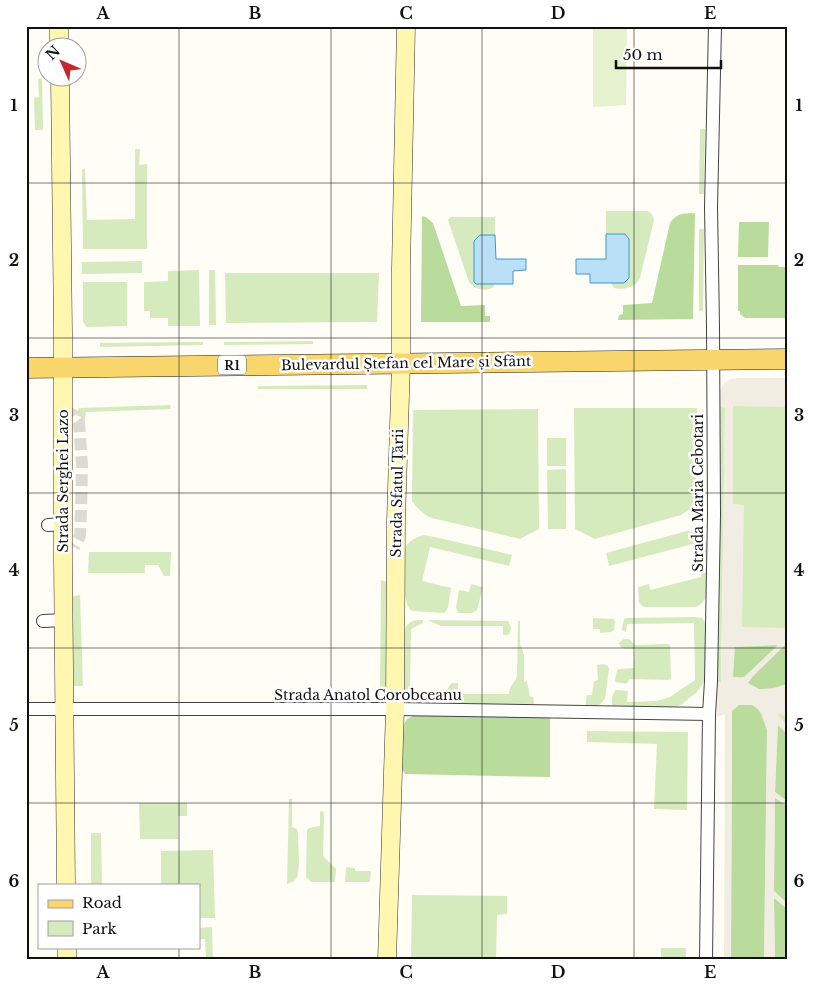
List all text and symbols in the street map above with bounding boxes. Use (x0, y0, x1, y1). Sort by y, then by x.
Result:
text: A (96, 3, 111, 23)
text: B (249, 3, 262, 23)
text: C (399, 3, 413, 23)
text: D (551, 3, 565, 23)
text: E (704, 3, 716, 23)
north arrow (38, 38, 88, 88)
scale bar (616, 38, 720, 70)
text: N (42, 42, 64, 64)
text: 50 m (623, 45, 663, 64)
text: 1 (11, 95, 18, 115)
text: 1 (796, 95, 803, 115)
text: 2 (9, 250, 19, 270)
text: 2 (794, 250, 804, 270)
street label: Bulevardul Ștefan cel Mare și Sfânt (281, 352, 532, 374)
road number: R1 (218, 356, 246, 374)
text: 3 (9, 405, 19, 425)
text: 3 (794, 405, 804, 425)
street label: Strada Serghei Lazo (54, 409, 72, 553)
street label: Strada Maria Cebotari (689, 414, 707, 572)
street label: Strada Sfatul Țării (387, 428, 407, 558)
text: 4 (9, 560, 19, 580)
text: 4 (794, 560, 804, 580)
street label: Strada Anatol Corobceanu (274, 686, 463, 704)
text: 5 (9, 715, 19, 735)
text: 5 (794, 715, 804, 735)
text: 6 (9, 871, 20, 891)
text: 6 (794, 871, 805, 891)
legend (38, 884, 200, 948)
text: Road (82, 893, 122, 912)
text: Park (82, 919, 118, 938)
text: A (96, 962, 111, 982)
text: B (249, 962, 262, 982)
text: C (399, 962, 413, 982)
text: D (551, 962, 565, 982)
text: E (704, 962, 716, 982)

